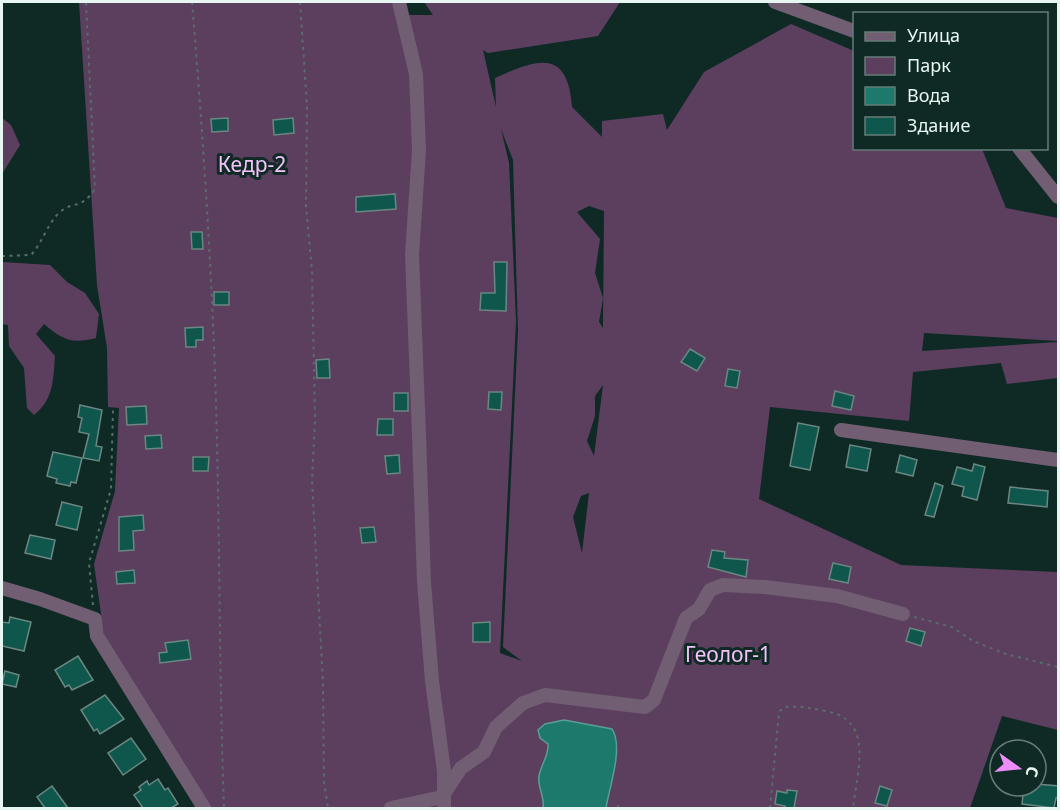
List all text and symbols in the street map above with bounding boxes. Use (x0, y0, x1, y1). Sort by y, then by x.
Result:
legend (853, 12, 1048, 150)
text: Улица (907, 23, 960, 47)
text: Парк (907, 53, 951, 77)
text: Вода (907, 83, 950, 107)
text: Здание (907, 113, 971, 137)
park label: Кедр-2 (218, 150, 286, 178)
park label: Геолог-1 (685, 640, 771, 668)
north arrow (988, 738, 1048, 798)
text: С (1021, 764, 1044, 780)

